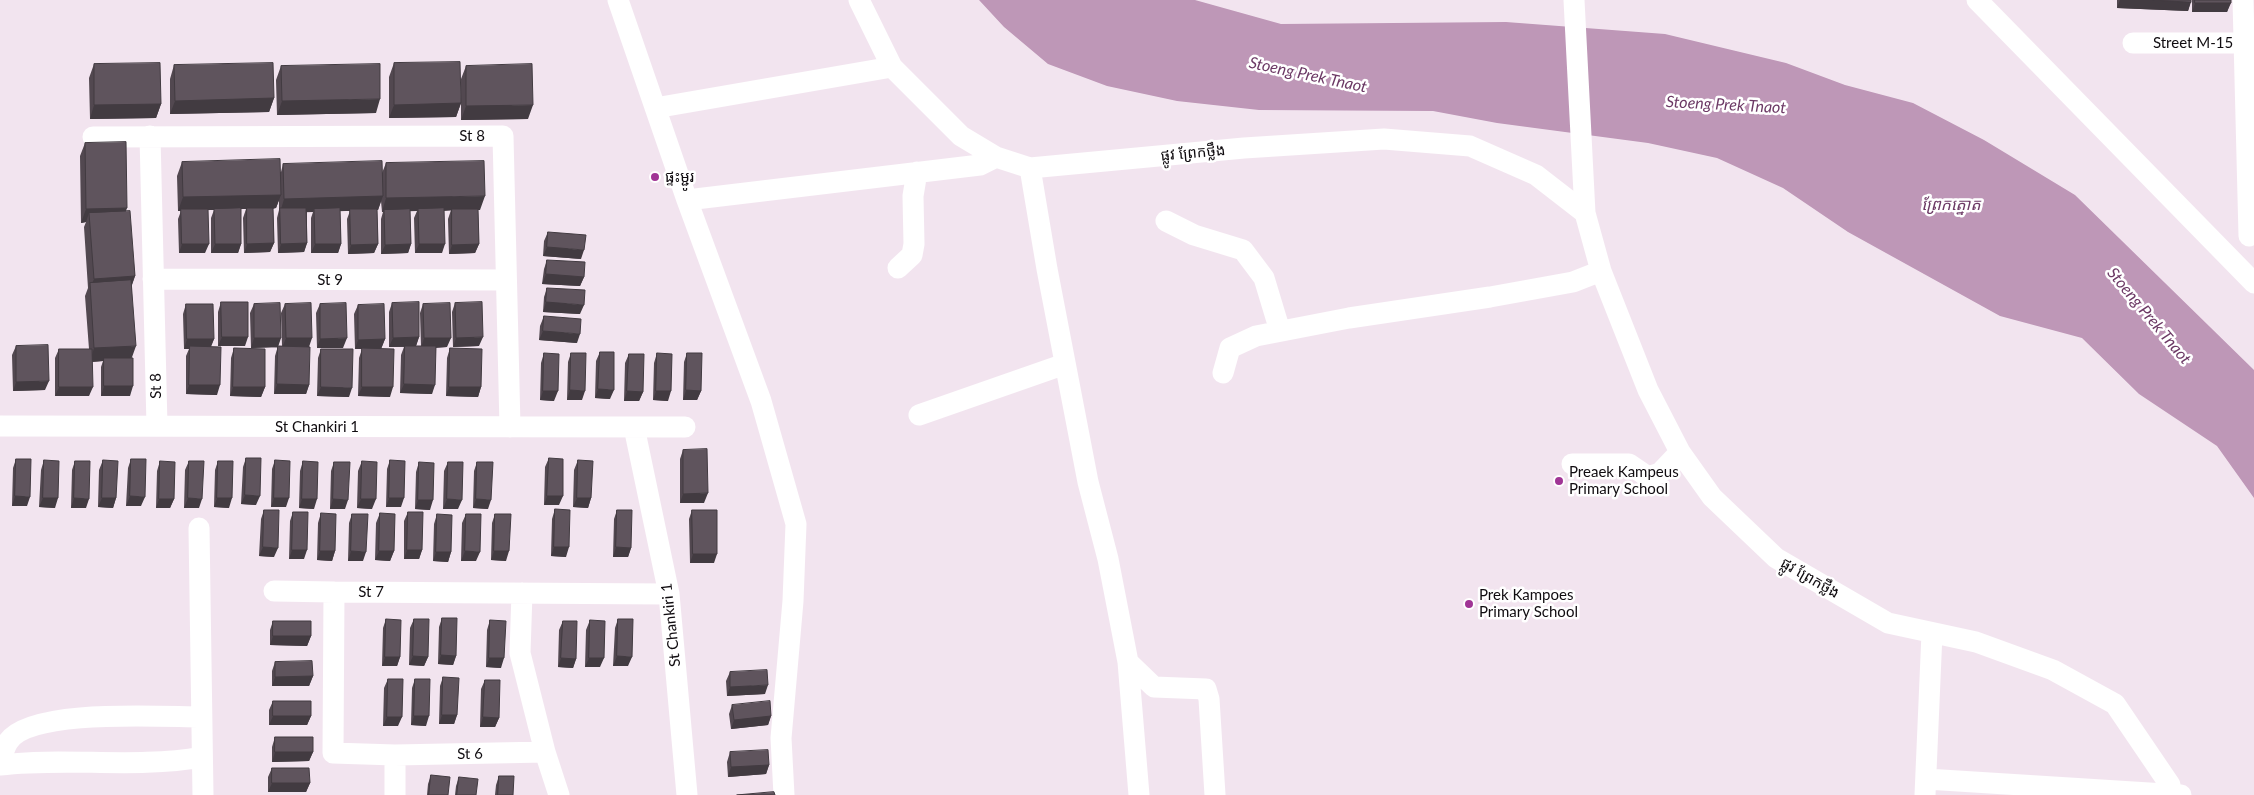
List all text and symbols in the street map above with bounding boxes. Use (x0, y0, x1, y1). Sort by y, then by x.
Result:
street label: Street M-15 (2153, 34, 2233, 52)
water label: Stoeng Prek Tnaot (1247, 53, 1369, 97)
water label: Stoeng Prek Tnaot (1666, 92, 1786, 118)
street label: St 8 (459, 127, 485, 145)
street label: ផ្លូវ ព្រែកថ្លឹង (1160, 141, 1226, 165)
place label: ផ្ទះម្ជូរ (665, 168, 694, 186)
marker: ផ្ទះម្ជូរ (649, 171, 661, 183)
water label: ព្រែកត្នោត (1921, 195, 1981, 215)
water label: Stoeng Prek Tnaot (2103, 264, 2195, 368)
street label: St 9 (317, 271, 343, 289)
street label: St 8 (147, 373, 165, 399)
street label: St Chankiri 1 (275, 418, 359, 436)
place label: Preaek Kampeus Primary School (1569, 463, 1679, 498)
marker: Preaek Kampeus Primary School (1553, 475, 1565, 487)
street label: ផ្លូវ ព្រែកថ្លឹង (1777, 554, 1843, 602)
street label: St Chankiri 1 (658, 582, 684, 668)
street label: St 7 (358, 583, 384, 601)
place label: Prek Kampoes Primary School (1479, 586, 1578, 621)
marker: Prek Kampoes Primary School (1463, 598, 1475, 610)
street label: St 6 (457, 745, 483, 763)

